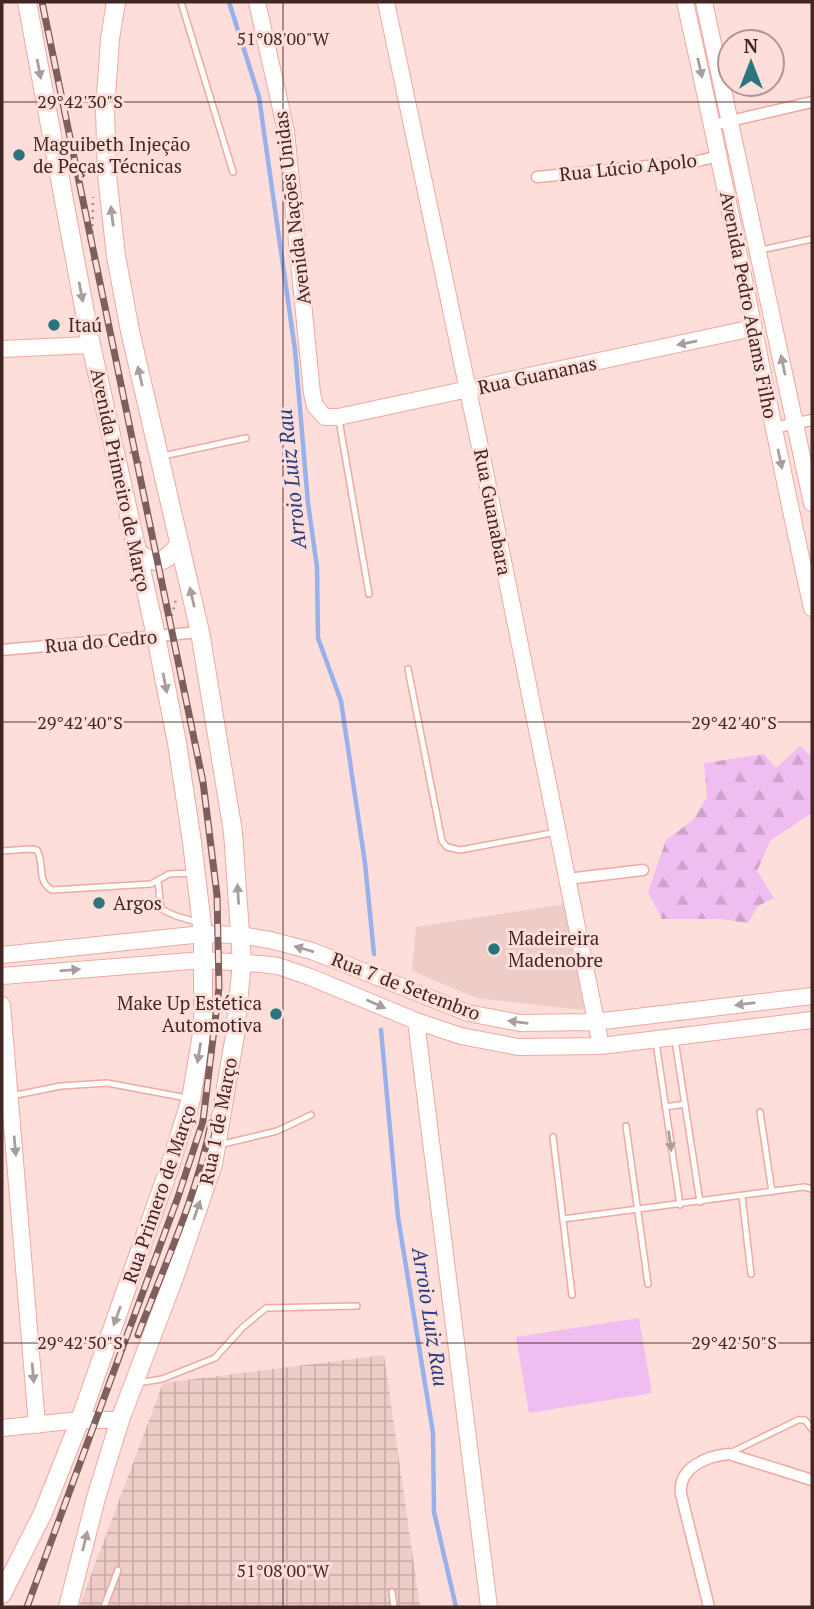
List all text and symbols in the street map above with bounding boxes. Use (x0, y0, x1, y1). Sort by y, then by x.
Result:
text: 51°08'00"W (237, 26, 330, 50)
north arrow (716, 28, 786, 98)
text: N (744, 33, 759, 58)
one-way arrow (695, 57, 706, 79)
one-way arrow (34, 58, 45, 80)
text: 29°42'30"S (37, 89, 123, 113)
street label: Avenida Nações Unidas (267, 110, 316, 307)
place label: Maguibeth Injeção de Peças Técnicas (33, 131, 190, 178)
marker: Maguibeth Injeção de Peças Técnicas (11, 147, 27, 163)
street label: Rua Lúcio Apolo (558, 147, 698, 186)
street label: Avenida Pedro Adams Filho (715, 189, 784, 421)
one-way arrow (106, 205, 117, 227)
one-way arrow (76, 281, 87, 303)
place label: Itaú (68, 312, 102, 337)
marker: Itaú (46, 317, 62, 333)
one-way arrow (676, 337, 698, 348)
street label: Rua Guananas (475, 350, 599, 399)
one-way arrow (777, 354, 788, 376)
one-way arrow (134, 365, 145, 387)
street label: Avenida Primeiro de Março (86, 366, 157, 594)
water label: Arroio Luiz Rau (270, 408, 312, 552)
street label: Rua Guanabara (469, 446, 518, 578)
one-way arrow (774, 448, 785, 470)
one-way arrow (186, 586, 197, 608)
street label: Rua do Cedro (44, 623, 158, 658)
one-way arrow (159, 672, 170, 694)
text: 29°42'40"S (37, 710, 123, 734)
text: 29°42'40"S (691, 710, 777, 734)
one-way arrow (232, 883, 243, 905)
place label: Argos (113, 890, 162, 915)
marker: Argos (91, 895, 107, 911)
place label: Madeireira Madenobre (508, 925, 603, 972)
marker: Madeireira Madenobre (486, 941, 502, 957)
one-way arrow (293, 944, 314, 954)
street label: Rua 7 de Setembro (328, 946, 484, 1025)
one-way arrow (59, 964, 81, 975)
place label: Make Up Estética Automotiva (117, 990, 262, 1037)
one-way arrow (733, 998, 755, 1009)
one-way arrow (366, 999, 387, 1010)
marker: Make Up Estética Automotiva (268, 1006, 284, 1022)
one-way arrow (507, 1016, 529, 1027)
one-way arrow (193, 1042, 204, 1064)
street label: Rua 1 de Março (193, 1055, 242, 1187)
street label: Rua Primero de Março (116, 1101, 201, 1286)
one-way arrow (665, 1131, 676, 1153)
one-way arrow (10, 1136, 21, 1158)
one-way arrow (192, 1200, 203, 1221)
water label: Arroio Luiz Rau (406, 1243, 456, 1388)
one-way arrow (111, 1306, 122, 1327)
text: 29°42'50"S (37, 1330, 123, 1354)
text: 29°42'50"S (691, 1330, 777, 1354)
one-way arrow (28, 1362, 39, 1384)
one-way arrow (80, 1530, 91, 1552)
text: 51°08'00"W (237, 1558, 330, 1582)

